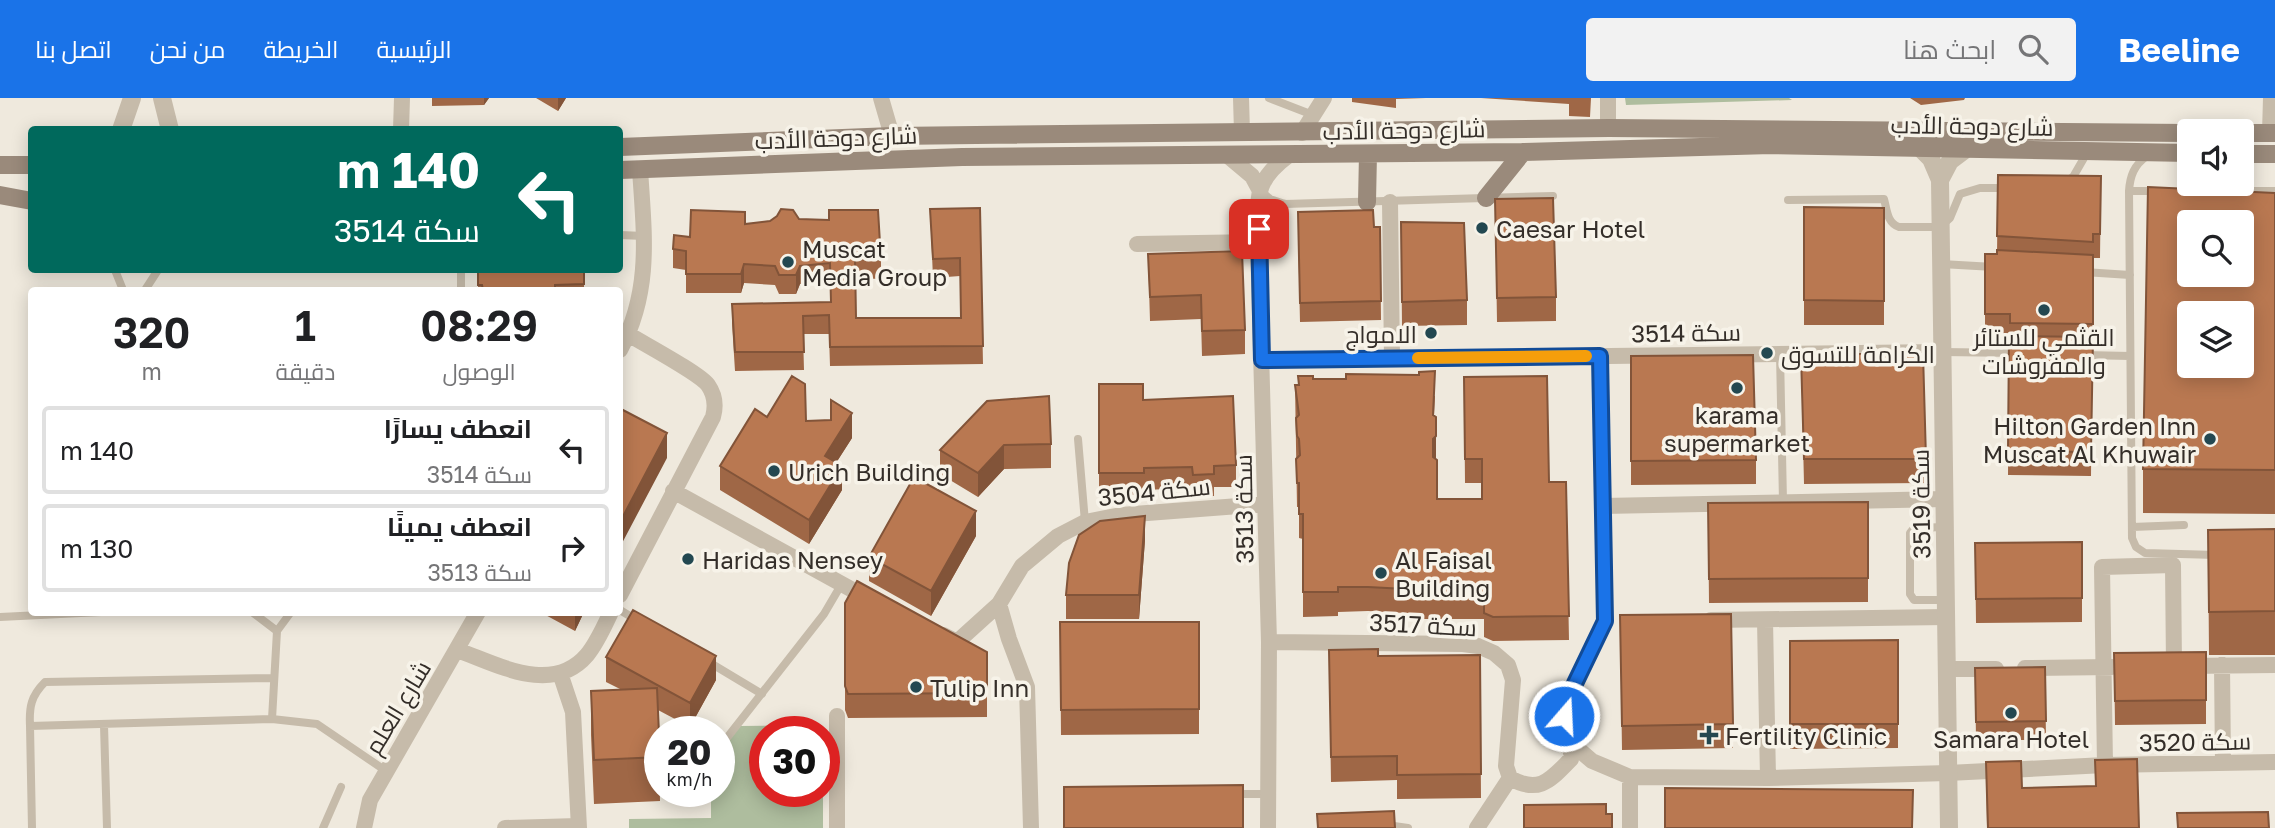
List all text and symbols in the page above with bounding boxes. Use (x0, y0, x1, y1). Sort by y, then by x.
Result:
search box (1586, 18, 2076, 81)
icon: search (2014, 30, 2052, 68)
text: Beeline (2118, 30, 2240, 69)
text: اتصل بنا (35, 34, 112, 63)
text: من نحن (150, 34, 226, 63)
text: الخريطة (264, 34, 338, 63)
text: الرئيسية (376, 34, 452, 63)
text: ابحث هنا (1903, 34, 1996, 65)
street label: شارع دوحة الأدب (1890, 109, 2054, 144)
street label: شارع دوحة الأدب (1322, 113, 1486, 148)
map controls (2177, 119, 2254, 378)
button: sound (2177, 119, 2254, 196)
street label: شارع دوحة الأدب (754, 120, 918, 157)
text: 140 m (337, 140, 480, 199)
icon: left (504, 154, 595, 245)
pin (1229, 199, 1289, 259)
icon: arrive (1240, 210, 1278, 248)
button: search (2177, 210, 2254, 287)
text: سكة 3514 (334, 211, 480, 249)
place label: Caesar Hotel (1496, 214, 1645, 243)
marker: Caesar Hotel (1474, 220, 1490, 236)
place label: Muscat Media Group (802, 234, 947, 291)
marker: Muscat Media Group (780, 254, 796, 270)
text: 1 (295, 300, 316, 350)
text: 08:29 (420, 300, 538, 350)
button: layers (2177, 301, 2254, 378)
marker: القثمي للستائر والمفروشات (2036, 302, 2052, 318)
text: 320 (113, 307, 190, 357)
street label: سكة 3514 (1631, 317, 1741, 347)
place label: الامواج (1345, 319, 1417, 351)
place label: القثمي للستائر والمفروشات (1971, 322, 2115, 379)
marker: الامواج (1423, 325, 1439, 341)
place label: الكرامة للتسوق (1781, 339, 1935, 370)
marker: الكرامة للتسوق (1759, 345, 1775, 361)
text: m (142, 357, 162, 385)
text: دقيقة (275, 357, 335, 385)
text: الوصول (443, 357, 516, 385)
marker: karama supermarket (1729, 380, 1745, 396)
place label: karama supermarket (1664, 400, 1810, 457)
place label: Hilton Garden Inn Muscat Al Khuwair (1983, 411, 2196, 468)
text: انعطف يسارًا (384, 413, 532, 444)
icon: left (553, 431, 591, 469)
marker: Hilton Garden Inn Muscat Al Khuwair (2202, 431, 2218, 447)
text: 140 m (60, 435, 134, 466)
street label: سكة 3519 (1905, 449, 1935, 559)
street label: سكة 3513 (1228, 454, 1258, 564)
place label: Urich Building (788, 457, 950, 486)
text: سكة 3514 (427, 460, 532, 488)
marker: Urich Building (766, 463, 782, 479)
street label: سكة 3504 (1096, 471, 1212, 511)
text: انعطف يمينًا (387, 511, 532, 542)
icon: right (553, 529, 591, 567)
text: 130 m (60, 533, 133, 564)
place label: Haridas Nensey (702, 545, 883, 574)
place label: Al Faisal Building (1395, 545, 1492, 602)
marker: Haridas Nensey (680, 551, 696, 567)
text: سكة 3513 (427, 558, 532, 586)
marker: Al Faisal Building (1373, 565, 1389, 581)
street label: سكة 3517 (1368, 607, 1478, 641)
street label: شارع العلم (358, 655, 439, 761)
place label: Tulip Inn (930, 673, 1029, 702)
marker: Tulip Inn (908, 679, 924, 695)
position arrow (1527, 679, 1601, 753)
marker: Samara Hotel (2003, 705, 2019, 721)
speed limit sign: 30 (749, 716, 840, 807)
place label: Fertility Clinic (1725, 721, 1887, 750)
place label: Samara Hotel (1933, 724, 2089, 753)
marker: Fertility Clinic (1699, 725, 1719, 745)
street label: سكة 3520 (2139, 726, 2251, 756)
text: 20 (667, 731, 712, 773)
text: km/h (667, 768, 712, 790)

